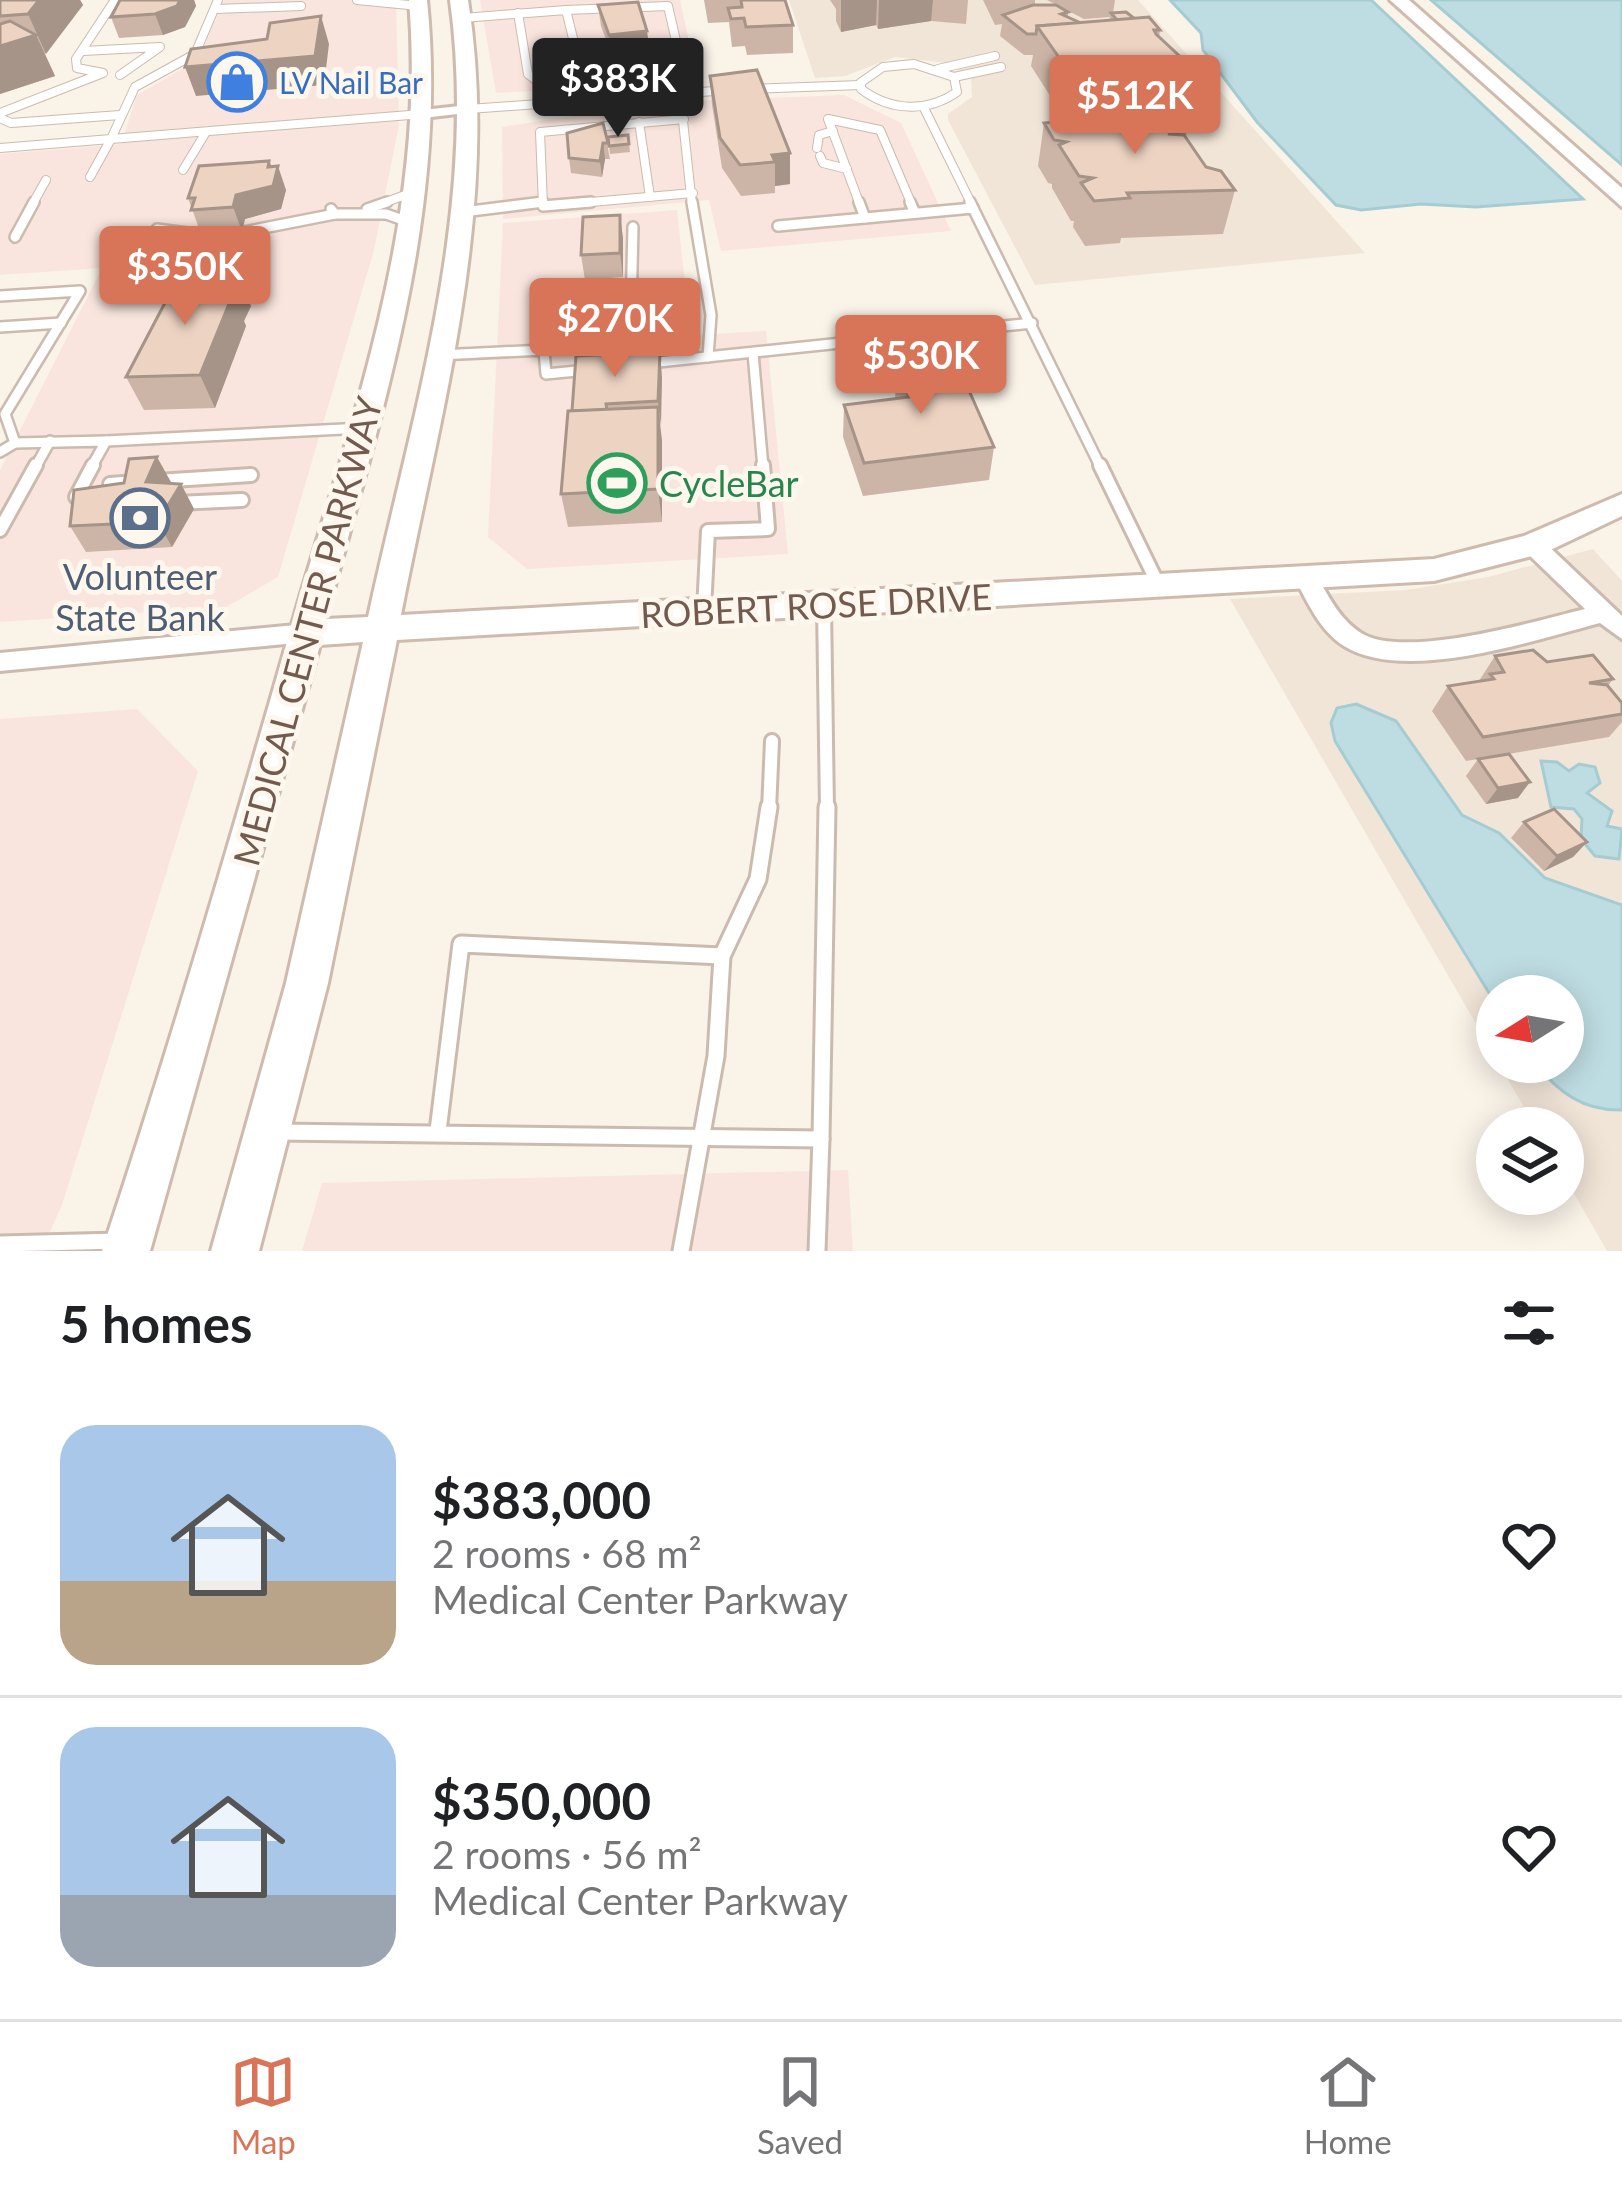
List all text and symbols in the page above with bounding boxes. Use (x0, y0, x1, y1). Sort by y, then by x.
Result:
pin: $383K (534, 38, 702, 140)
shop icon: LV Nail Bar (206, 51, 268, 113)
text: $383K (559, 54, 677, 100)
pin: $512K (1051, 55, 1219, 157)
place label: LV Nail Bar (279, 64, 423, 100)
text: $512K (1076, 71, 1194, 117)
pin: $350K (101, 226, 269, 328)
text: $350K (126, 242, 244, 288)
pin: $270K (531, 278, 699, 380)
text: $270K (556, 294, 674, 340)
pin: $530K (837, 315, 1005, 417)
text: $530K (862, 331, 980, 377)
street label: MEDICAL CENTER PARKWAY (223, 391, 391, 870)
sports icon: CycleBar (586, 452, 648, 514)
place label: CycleBar (659, 461, 799, 505)
bank icon: Volunteer State Bank (109, 487, 171, 549)
place label: Volunteer State Bank (55, 554, 226, 639)
street label: ROBERT ROSE DRIVE (639, 574, 993, 636)
north arrow (1476, 975, 1584, 1083)
map controls (1476, 975, 1584, 1215)
button: layers (1476, 1107, 1584, 1215)
icon: filters (1496, 1290, 1562, 1356)
text: 5 homes (60, 1293, 252, 1354)
text: $383,000 (432, 1469, 651, 1530)
icon: home (156, 1473, 300, 1617)
icon: heart (1496, 1512, 1562, 1578)
text: 2 rooms · 68 m² (432, 1530, 702, 1576)
text: Medical Center Parkway (432, 1576, 848, 1622)
text: $350,000 (432, 1770, 651, 1831)
icon: home (156, 1775, 300, 1919)
icon: heart (1496, 1814, 1562, 1880)
text: 2 rooms · 56 m² (432, 1831, 702, 1877)
text: Medical Center Parkway (432, 1877, 848, 1923)
tab: Map (230, 2049, 296, 2161)
tab: Saved (757, 2049, 843, 2161)
tab: Home (1304, 2049, 1392, 2161)

